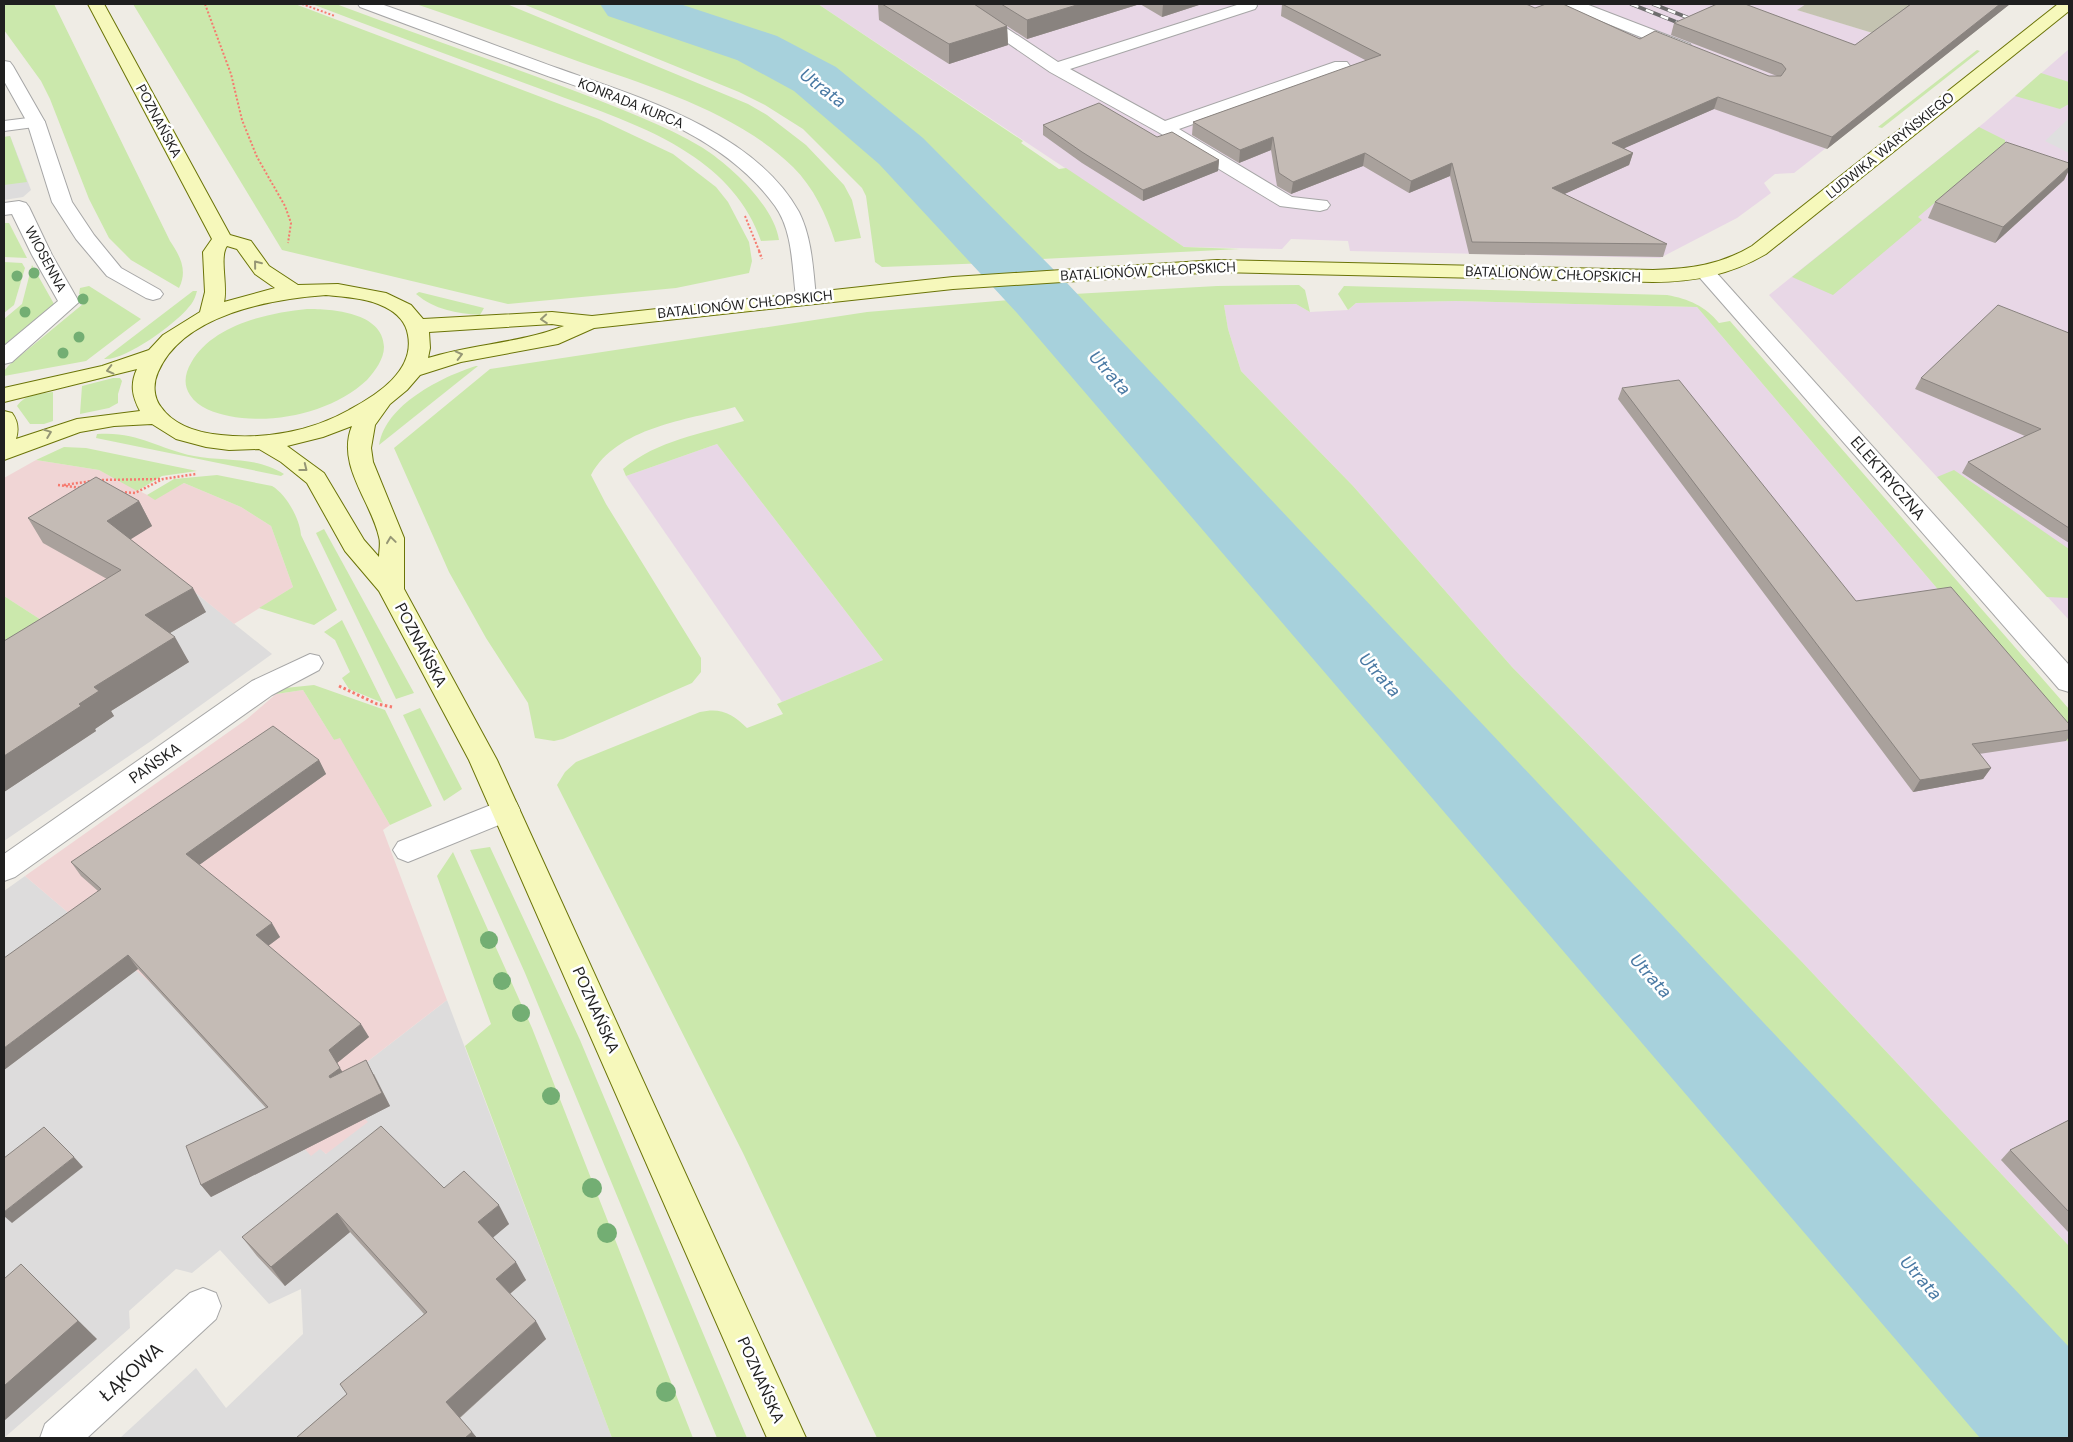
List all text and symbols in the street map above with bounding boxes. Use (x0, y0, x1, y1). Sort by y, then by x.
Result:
water label: Utrata (795, 63, 851, 113)
street label: KONRADA KURCA (576, 74, 686, 132)
street label: POZNAŃSKA (132, 81, 186, 161)
street label: LUDWIKA WARYŃSKIEGO (1822, 88, 1958, 202)
street label: WIOSENNA (21, 223, 71, 295)
street label: BATALIONÓW CHŁOPSKICH (1060, 257, 1236, 285)
one-way arrow (254, 260, 263, 269)
street label: BATALIONÓW CHŁOPSKICH (1465, 262, 1641, 286)
street label: BATALIONÓW CHŁOPSKICH (657, 286, 833, 322)
one-way arrow (539, 313, 547, 324)
water label: Utrata (1084, 346, 1136, 400)
one-way arrow (454, 351, 462, 361)
one-way arrow (106, 364, 115, 375)
one-way arrow (43, 429, 52, 439)
street label: ELEKTRYCZNA (1846, 432, 1930, 524)
one-way arrow (298, 463, 307, 471)
one-way arrow (386, 536, 397, 544)
street label: POZNAŃSKA (390, 599, 452, 691)
water label: Utrata (1354, 648, 1406, 702)
street label: PAŃSKA (125, 737, 185, 788)
water label: Utrata (1625, 949, 1677, 1003)
street label: POZNAŃSKA (568, 964, 625, 1057)
water label: Utrata (1895, 1251, 1947, 1305)
street label: POZNAŃSKA (733, 1334, 790, 1427)
street label: ŁĄKOWA (94, 1337, 168, 1407)

